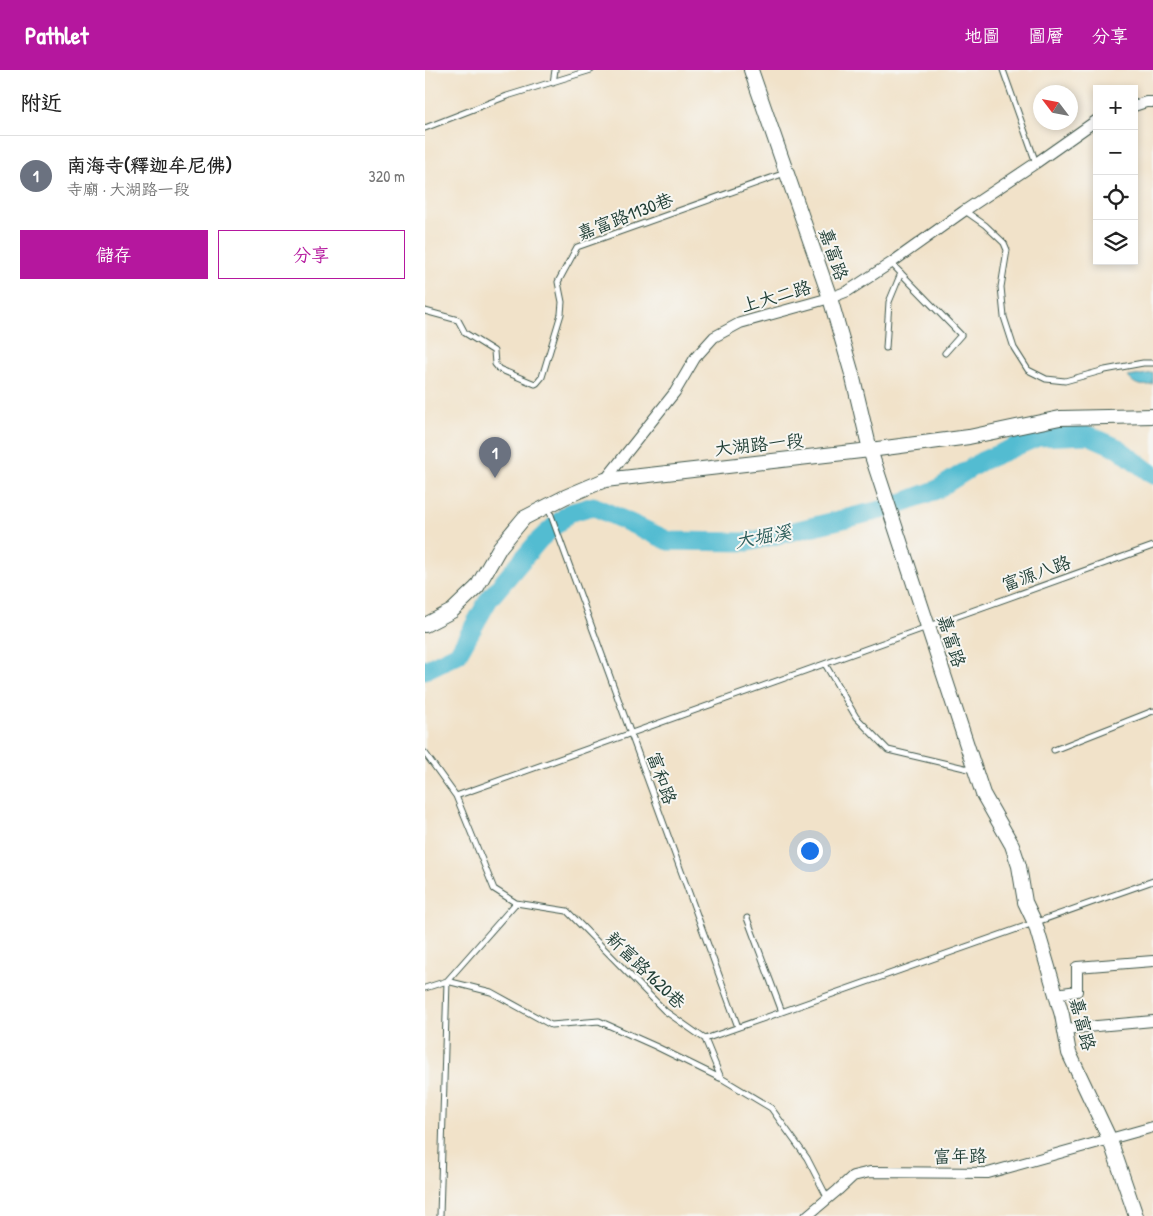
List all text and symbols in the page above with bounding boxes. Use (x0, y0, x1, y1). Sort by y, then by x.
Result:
text: Pathlet (25, 19, 88, 51)
text: 地圖 (964, 23, 1000, 48)
text: 圖層 (1028, 23, 1064, 48)
text: 分享 (1092, 23, 1128, 48)
north arrow (1033, 85, 1078, 130)
map controls (1093, 85, 1138, 265)
button: + (1093, 85, 1138, 130)
text: 附近 (20, 88, 62, 117)
button: − (1093, 130, 1138, 175)
text: 南海寺(釋迦牟尼佛) (67, 152, 232, 178)
text: 1 (33, 165, 39, 187)
text: 320 m (369, 165, 405, 187)
button: locate (1093, 175, 1138, 220)
text: 寺廟 · 大湖路一段 (67, 178, 190, 200)
street label: 嘉富路1130巷 (573, 186, 677, 246)
button: layers (1093, 220, 1138, 265)
street label: 嘉富路 (813, 224, 855, 284)
button: 儲存 (20, 230, 208, 279)
button: 分享 (218, 230, 405, 279)
street label: 上大二路 (738, 274, 814, 318)
street label: 大湖路一段 (713, 427, 805, 461)
pin: 1 (479, 437, 511, 478)
water label: 大堀溪 (733, 518, 794, 554)
street label: 富源八路 (998, 549, 1074, 597)
street label: 嘉富路 (932, 611, 972, 671)
street label: 富和路 (641, 748, 683, 808)
your location (797, 838, 823, 864)
street label: 新富路1620巷 (601, 926, 691, 1014)
street label: 嘉富路 (1064, 995, 1102, 1053)
street label: 富年路 (933, 1143, 987, 1169)

